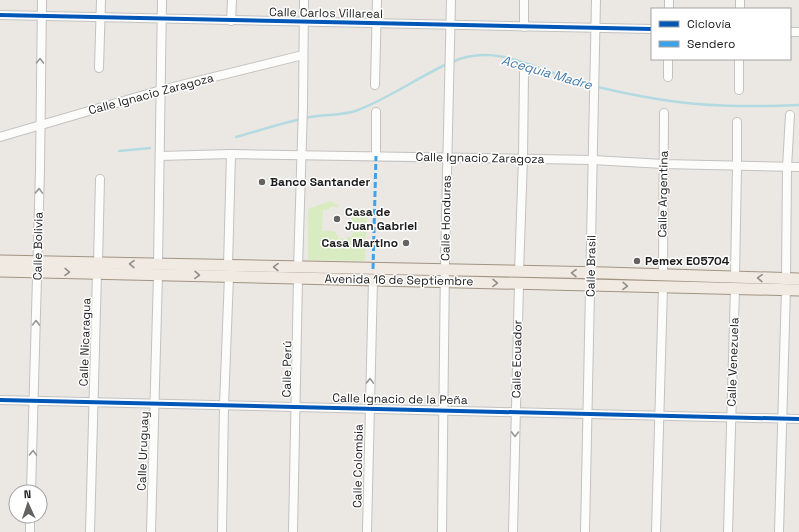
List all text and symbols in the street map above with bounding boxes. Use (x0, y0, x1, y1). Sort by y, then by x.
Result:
street label: Calle Carlos Villareal (269, 4, 383, 22)
legend (651, 8, 791, 60)
text: Ciclovía (687, 16, 731, 32)
text: Sendero (687, 36, 735, 52)
water label: Acequia Madre (500, 51, 595, 94)
one-way arrow (36, 58, 45, 64)
street label: Calle Ignacio Zaragoza (87, 70, 215, 118)
street label: Calle Ignacio Zaragoza (415, 149, 545, 167)
street label: Calle Argentina (654, 150, 672, 238)
place label: Banco Santander (270, 174, 371, 190)
street label: Calle Honduras (437, 175, 455, 261)
marker: Banco Santander (257, 177, 267, 187)
one-way arrow (35, 188, 44, 194)
place label: Casa de Juan Gabriel (345, 204, 417, 234)
street label: Calle Bolivia (29, 212, 47, 280)
marker: Casa de Juan Gabriel (332, 214, 342, 224)
place label: Casa Martino (321, 235, 398, 251)
street label: Calle Brasil (582, 235, 600, 297)
marker: Casa Martino (401, 238, 411, 248)
place label: Pemex E05704 (645, 253, 730, 269)
marker: Pemex E05704 (632, 256, 642, 266)
one-way arrow (129, 260, 135, 268)
one-way arrow (273, 263, 279, 271)
one-way arrow (64, 268, 70, 277)
one-way arrow (571, 268, 577, 277)
one-way arrow (194, 271, 200, 280)
street label: Avenida 16 de Septiembre (324, 271, 474, 289)
one-way arrow (757, 274, 763, 282)
one-way arrow (492, 278, 498, 287)
one-way arrow (622, 282, 628, 290)
street label: Calle Nicaragua (75, 297, 95, 387)
street label: Calle Venezuela (723, 317, 743, 407)
street label: Calle Ecuador (508, 319, 526, 398)
one-way arrow (32, 320, 41, 326)
street label: Calle Perú (279, 341, 295, 397)
one-way arrow (366, 378, 375, 384)
street label: Calle Ignacio de la Peña (332, 390, 468, 408)
street label: Calle Uruguay (134, 411, 152, 491)
street label: Calle Colombia (349, 424, 367, 508)
one-way arrow (511, 431, 519, 437)
one-way arrow (28, 450, 37, 456)
north arrow (8, 484, 48, 524)
text: N (23, 487, 32, 501)

